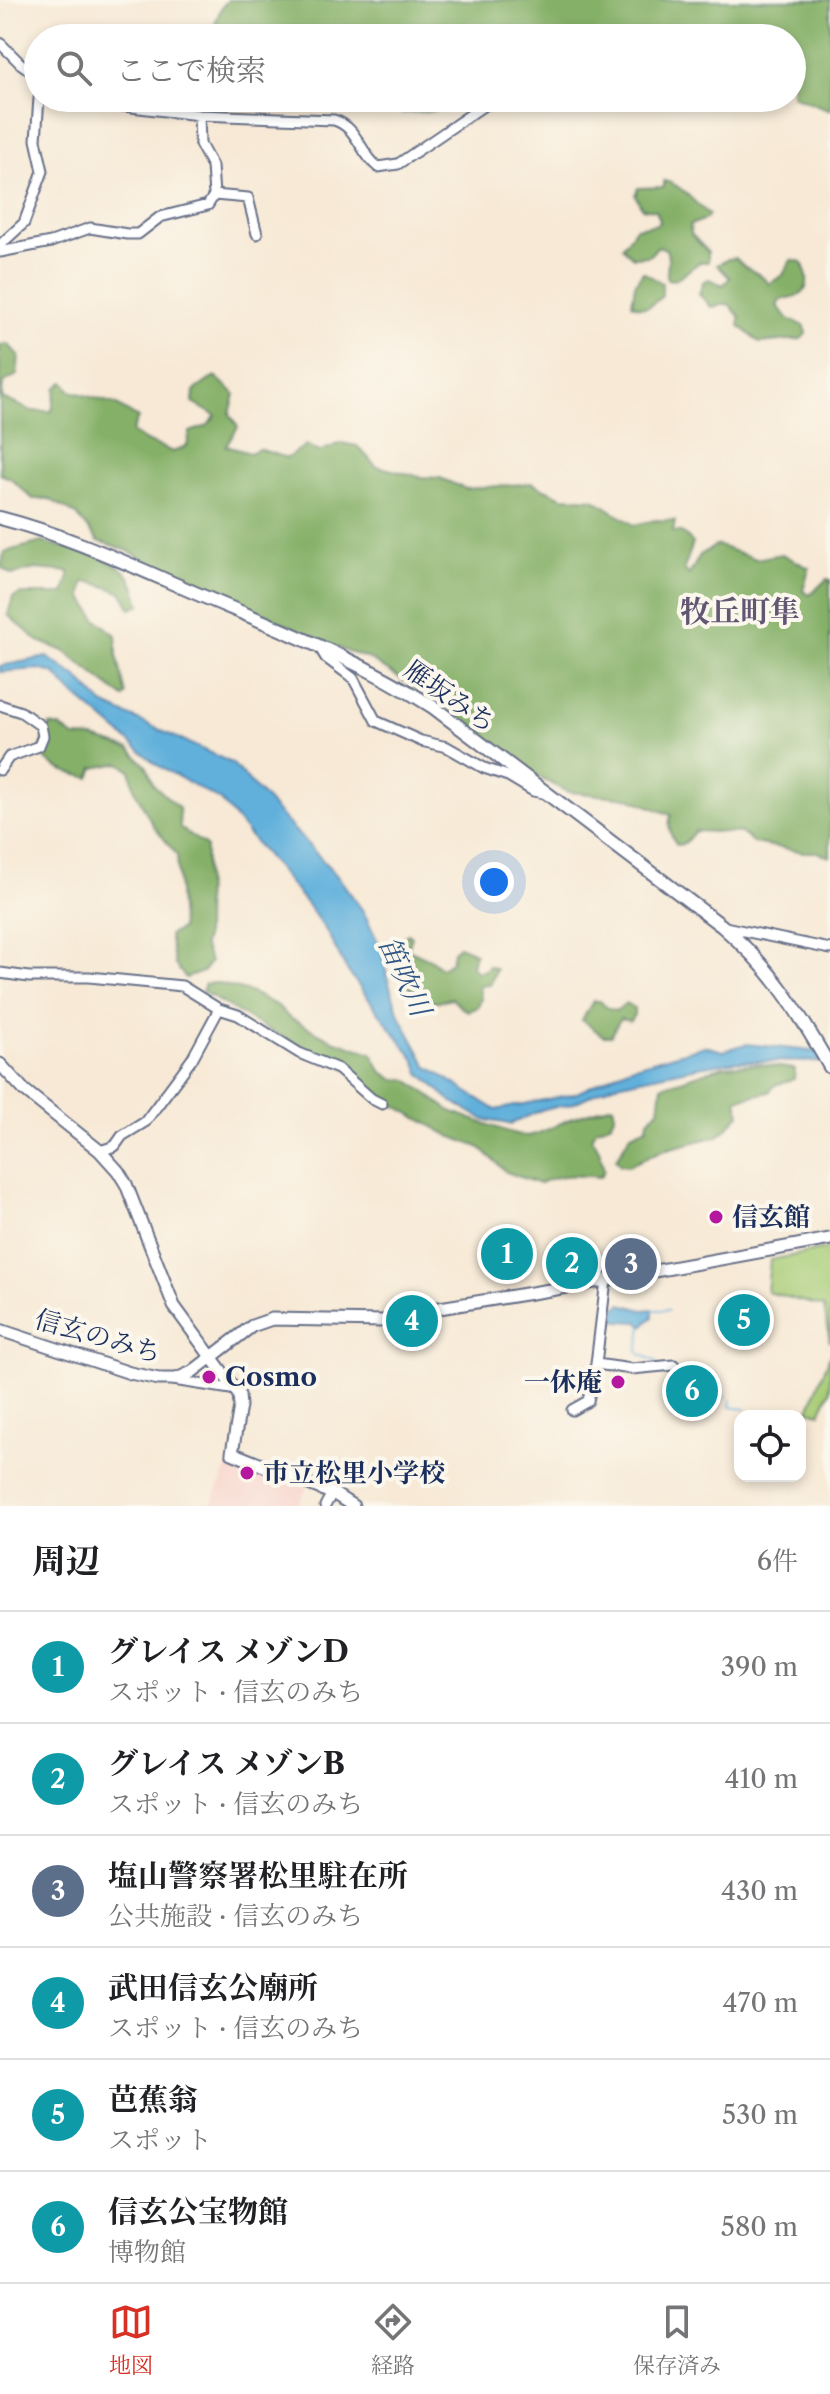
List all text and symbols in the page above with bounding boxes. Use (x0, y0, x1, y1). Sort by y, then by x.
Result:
search box (24, 24, 806, 112)
icon: search (52, 46, 96, 90)
text: ここで検索 (116, 52, 266, 89)
district label: 牧丘町隼 (680, 593, 800, 630)
street label: 雁坂みち (398, 653, 502, 739)
your location (474, 862, 514, 902)
water label: 笛吹川 (372, 931, 439, 1024)
place label: 信玄館 (732, 1201, 810, 1233)
marker: 信玄館 (707, 1208, 725, 1226)
pin: 1 (481, 1224, 533, 1284)
pin: 2 (546, 1233, 598, 1293)
pin: 3 (605, 1234, 657, 1294)
pin: 5 (718, 1290, 770, 1350)
pin: 4 (386, 1291, 438, 1351)
street label: 信玄のみち (31, 1303, 165, 1369)
place label: Cosmo (225, 1361, 317, 1393)
pin: 6 (666, 1361, 718, 1421)
place label: 一休庵 (524, 1366, 602, 1398)
marker: Cosmo (200, 1368, 218, 1386)
marker: 一休庵 (609, 1373, 627, 1391)
map controls (734, 1410, 806, 1482)
button: locate (734, 1410, 806, 1482)
place label: 市立松里小学校 (263, 1457, 445, 1489)
marker: 市立松里小学校 (238, 1464, 256, 1482)
text: 周辺 (32, 1540, 100, 1582)
text: 6件 (757, 1545, 798, 1577)
text: グレイス メゾンD (108, 1633, 349, 1670)
text: 1 (52, 1651, 64, 1683)
text: 390 m (721, 1651, 798, 1683)
text: スポット · 信玄のみち (108, 1676, 363, 1708)
text: グレイス メゾンB (108, 1745, 345, 1782)
text: 2 (50, 1763, 66, 1795)
text: 410 m (724, 1763, 798, 1795)
text: スポット · 信玄のみち (108, 1788, 363, 1820)
text: 塩山警察署松里駐在所 (108, 1857, 408, 1894)
text: 3 (51, 1875, 65, 1907)
text: 430 m (721, 1875, 798, 1907)
text: 公共施設 · 信玄のみち (108, 1900, 363, 1932)
text: 武田信玄公廟所 (108, 1969, 318, 2006)
text: 4 (50, 1987, 66, 2019)
text: 470 m (723, 1987, 798, 2019)
text: スポット · 信玄のみち (108, 2012, 363, 2044)
text: 芭蕉翁 (108, 2081, 198, 2118)
text: 5 (51, 2099, 65, 2131)
text: 530 m (722, 2099, 798, 2131)
text: スポット (108, 2124, 212, 2156)
text: 信玄公宝物館 (108, 2193, 288, 2230)
text: 6 (50, 2211, 66, 2243)
text: 580 m (721, 2211, 798, 2243)
text: 博物館 (108, 2236, 186, 2268)
tab: 地図 (109, 2300, 153, 2379)
tab: 経路 (371, 2300, 415, 2379)
tab: 保存済み (633, 2300, 721, 2379)

